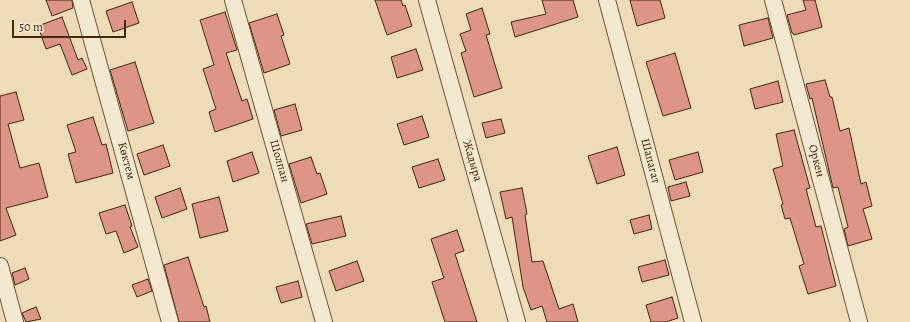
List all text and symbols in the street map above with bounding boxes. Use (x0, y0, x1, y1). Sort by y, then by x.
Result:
scale bar (14, 12, 128, 38)
text: 50 m (19, 19, 43, 35)
street label: Шапагат (637, 137, 663, 185)
street label: Шолпан (266, 138, 292, 184)
street label: Жадыра (459, 139, 485, 183)
street label: Көктем (114, 141, 138, 181)
street label: Оркен (805, 143, 827, 179)

